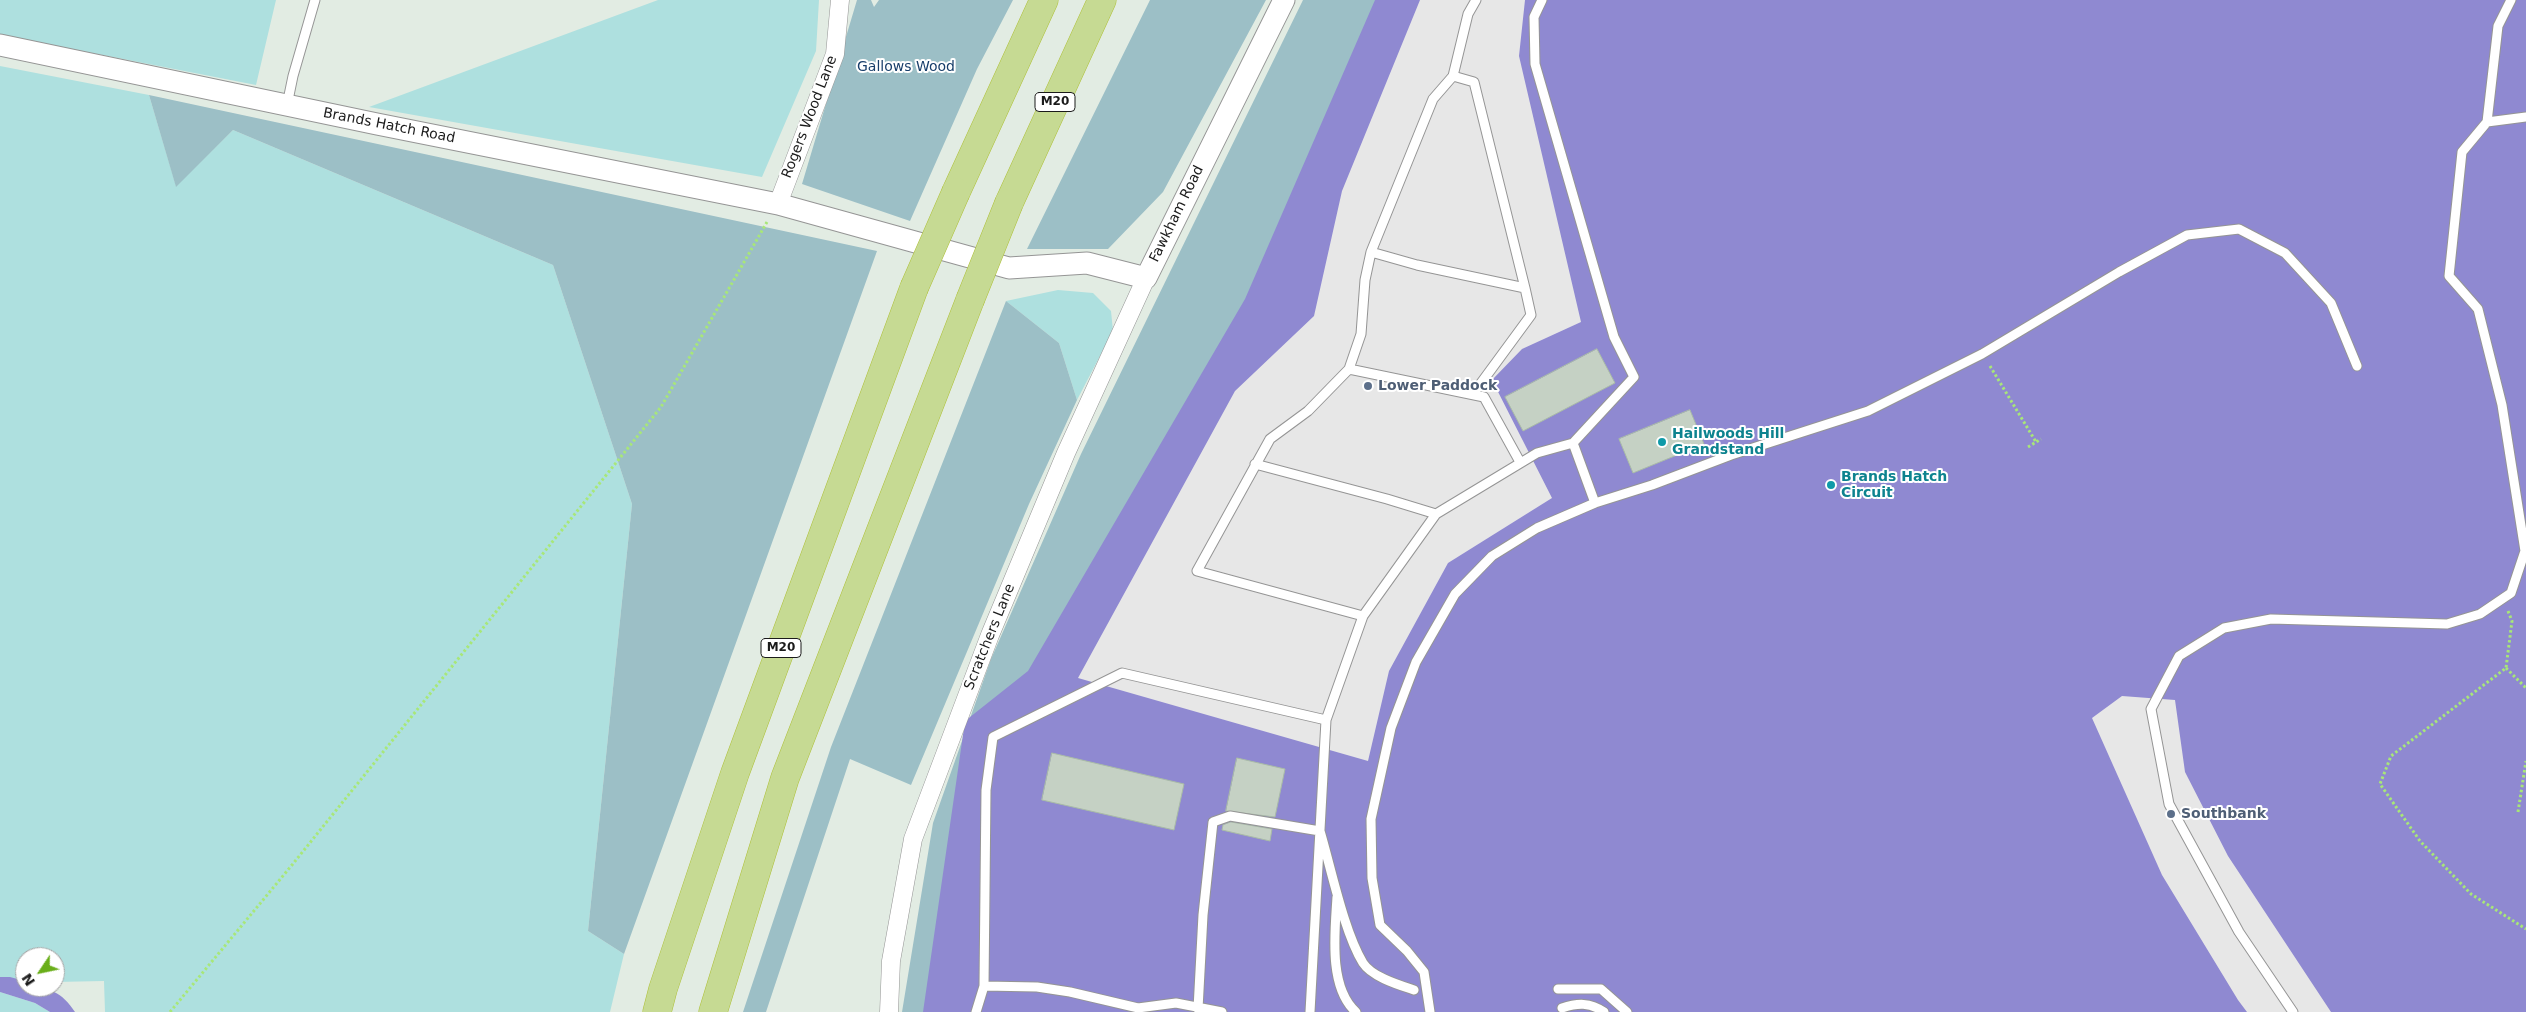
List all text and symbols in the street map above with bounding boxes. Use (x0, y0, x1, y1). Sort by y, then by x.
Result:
street label: Rogers Wood Lane (779, 53, 841, 181)
park label: Gallows Wood (857, 59, 955, 75)
road number: M20 (1035, 92, 1075, 111)
street label: Brands Hatch Road (322, 105, 456, 147)
street label: Fawkham Road (1146, 163, 1208, 265)
place label: Lower Paddock (1378, 378, 1497, 394)
marker: Lower Paddock (1362, 380, 1374, 392)
place label: Hailwoods Hill Grandstand (1672, 426, 1784, 458)
marker: Hailwoods Hill Grandstand (1656, 436, 1668, 448)
place label: Brands Hatch Circuit (1841, 469, 1947, 502)
marker: Brands Hatch Circuit (1825, 479, 1837, 491)
street label: Scratchers Lane (961, 581, 1019, 693)
road number: M20 (761, 638, 801, 658)
place label: Southbank (2181, 806, 2266, 822)
marker: Southbank (2165, 808, 2177, 820)
north arrow (15, 947, 65, 997)
text: N (18, 970, 38, 989)

